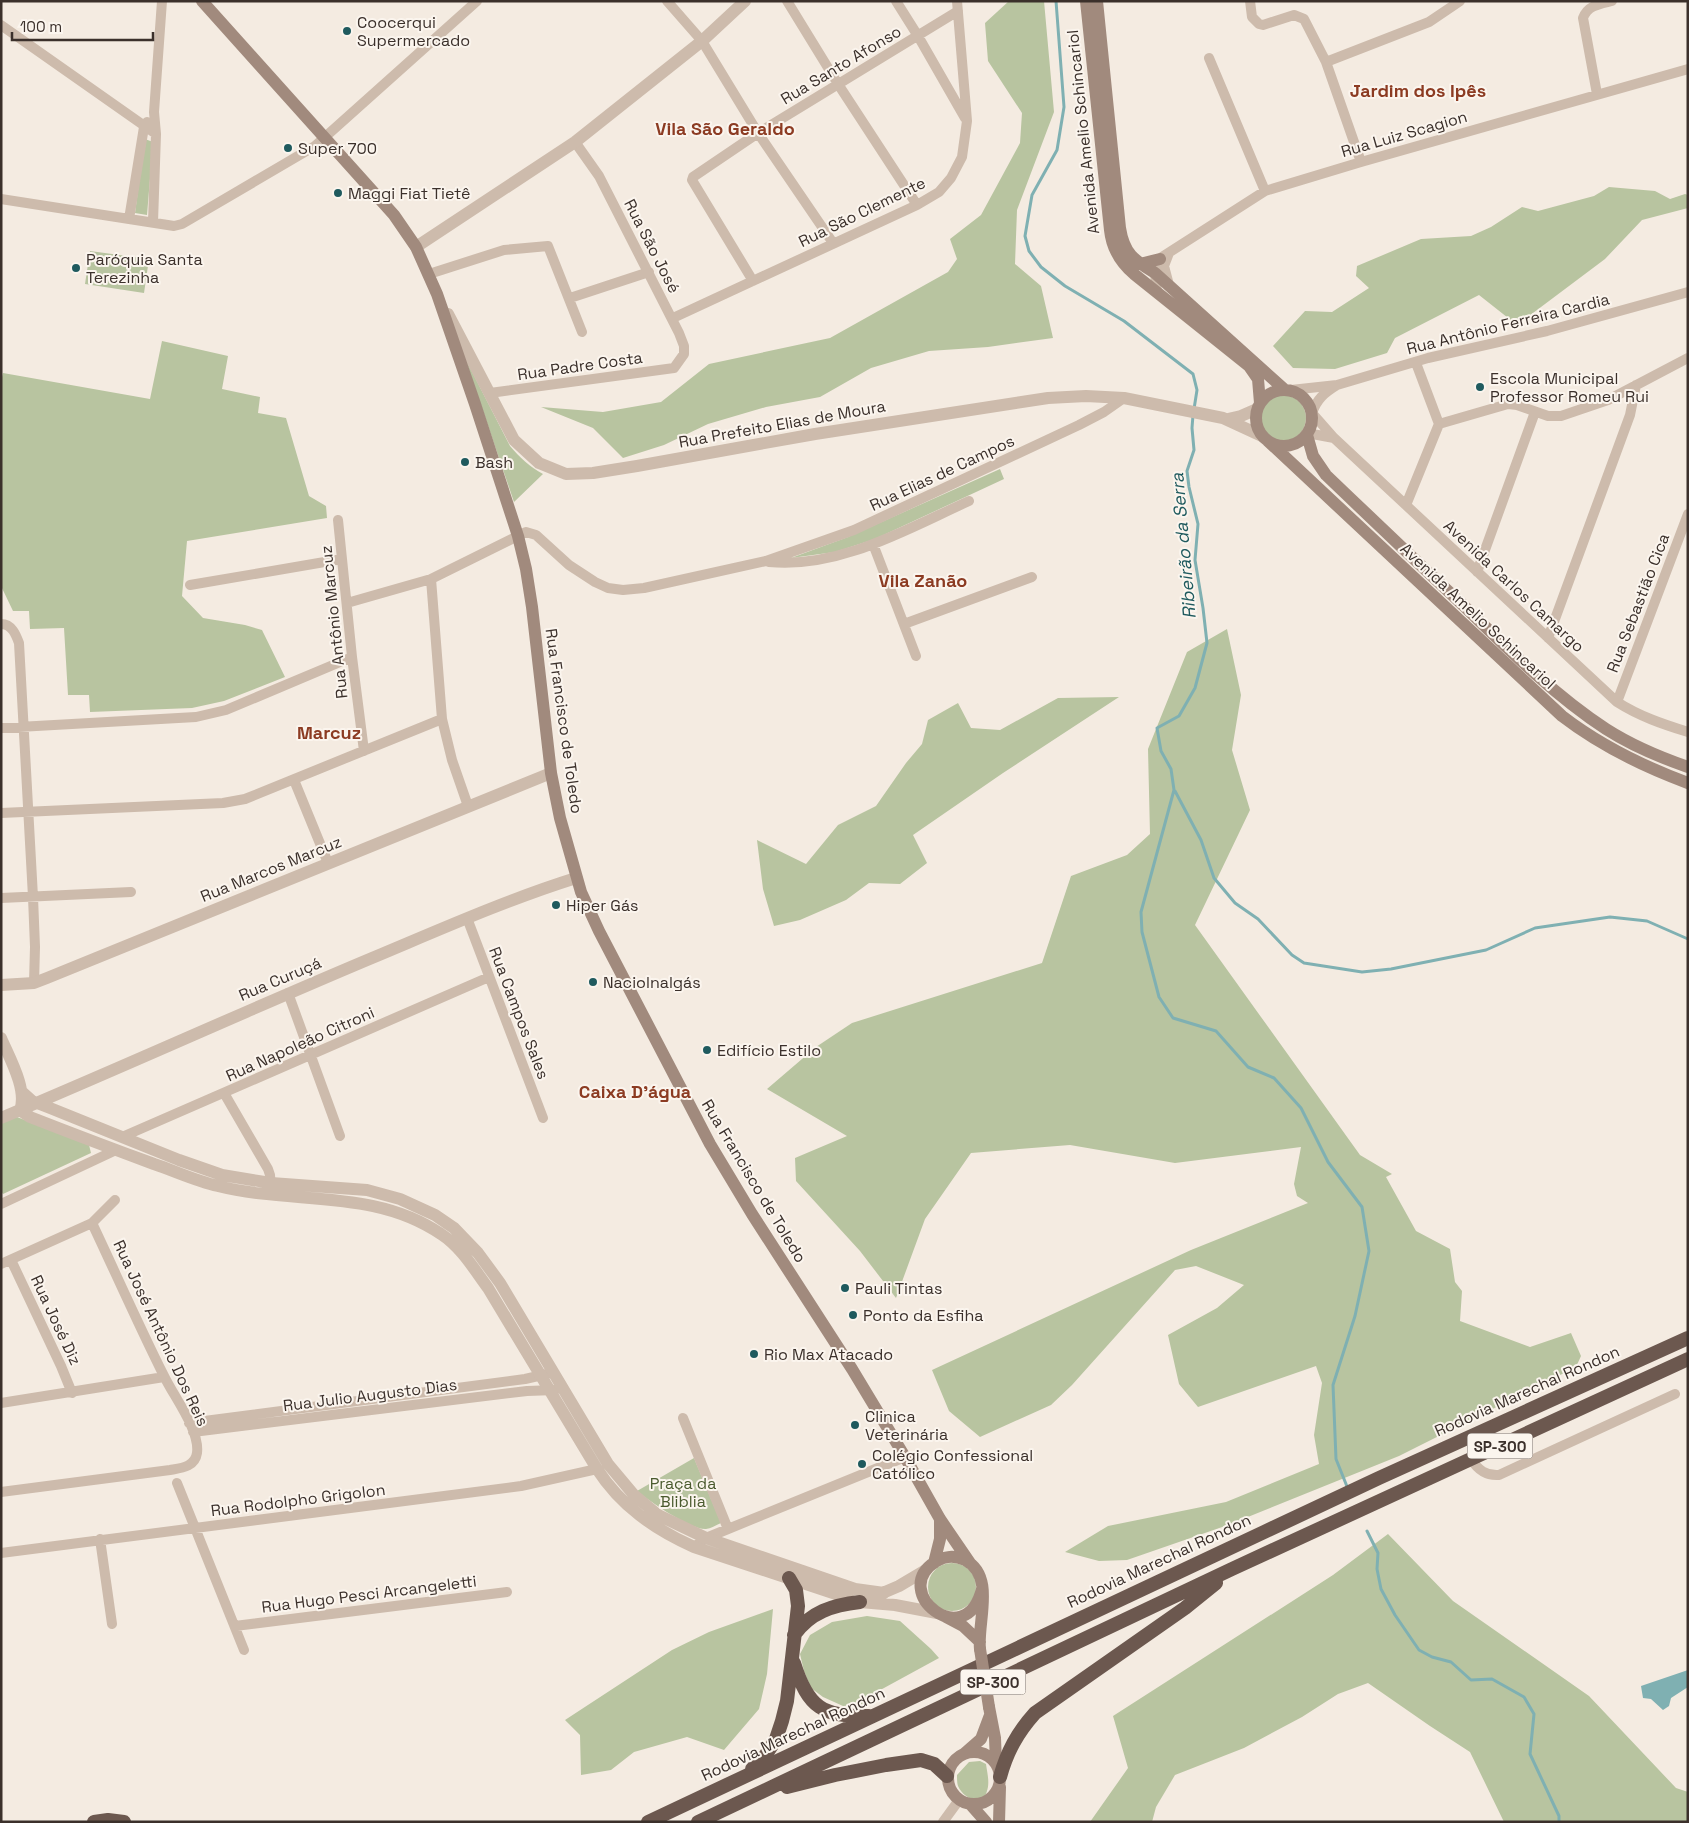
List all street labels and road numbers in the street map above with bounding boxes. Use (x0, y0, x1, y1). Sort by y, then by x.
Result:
street label: Rua Santo Afonso (777, 21, 905, 109)
street label: Avenida Amelio Schincariol (1062, 29, 1104, 235)
street label: Rua Luiz Scagion (1338, 106, 1470, 162)
street label: Rua São Clemente (795, 172, 929, 252)
street label: Rua São José (619, 195, 685, 297)
street label: Rua Antônio Ferreira Cardia (1404, 289, 1612, 359)
street label: Rua Padre Costa (516, 347, 644, 385)
street label: Rua Prefeito Elias de Moura (677, 395, 887, 453)
street label: Rua Elias de Campos (866, 430, 1018, 516)
street label: Avenida Carlos Camargo (1439, 515, 1589, 657)
street label: Rua Sebastião Cica (1602, 530, 1674, 676)
street label: Avenida Amelio Schincariol (1396, 538, 1560, 694)
street label: Rua Antônio Marcuz (316, 544, 352, 700)
street label: Rua Francisco de Toledo (541, 627, 587, 815)
street label: Rua Marcos Marcuz (197, 831, 345, 907)
street label: Rua Campos Sales (484, 944, 554, 1082)
street label: Rua Curuçá (235, 952, 325, 1006)
street label: Rua Napoleão Citroni (222, 1002, 378, 1086)
street label: Rua Francisco de Toledo (697, 1096, 811, 1266)
street label: Rua José Antônio Dos Reis (109, 1236, 213, 1430)
street label: Rua José Diz (26, 1272, 86, 1368)
street label: Rodovia Marechal Rondon (1431, 1341, 1623, 1441)
street label: Rua Julio Augusto Dias (282, 1374, 458, 1416)
road number: SP-300 (1468, 1434, 1532, 1458)
street label: Rua Rodolpho Grigolon (210, 1479, 386, 1521)
street label: Rodovia Marechal Rondon (1064, 1509, 1254, 1613)
street label: Rua Hugo Pesci Arcangeletti (260, 1570, 478, 1618)
road number: SP-300 (960, 1670, 1026, 1694)
street label: Rodovia Marechal Rondon (698, 1682, 888, 1786)

